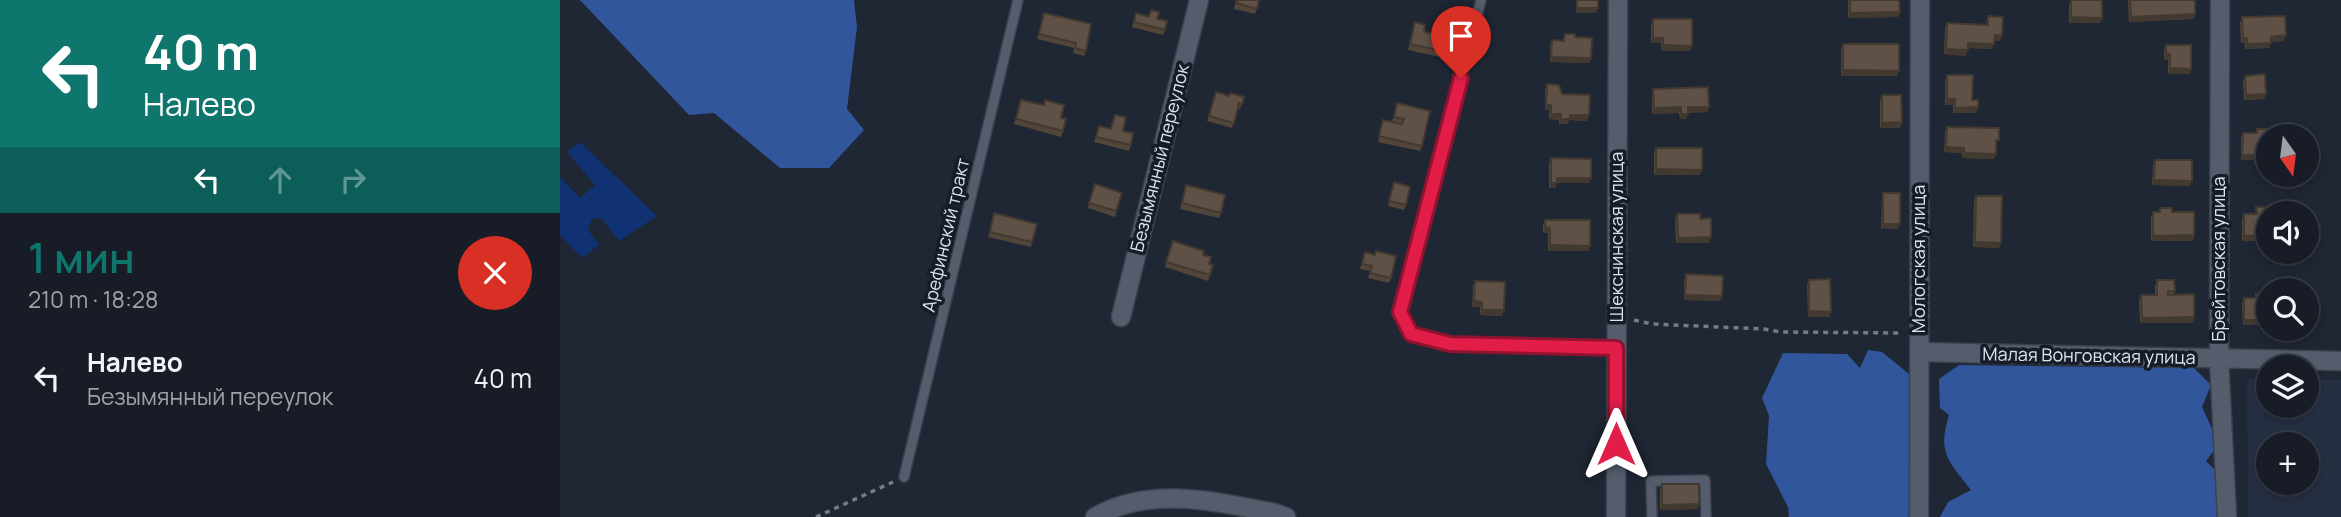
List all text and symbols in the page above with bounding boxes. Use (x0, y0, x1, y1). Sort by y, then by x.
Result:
pin (1431, 6, 1491, 78)
icon: arrive (1442, 17, 1480, 55)
text: 40 m (143, 18, 259, 85)
icon: left (28, 28, 119, 119)
street label: Безымянный переулок (1124, 60, 1194, 254)
text: Налево (143, 82, 256, 126)
north arrow (2256, 124, 2319, 187)
map controls (2256, 124, 2319, 495)
street label: Шекснинская улица (1604, 152, 1628, 322)
street label: Арефинский тракт (916, 155, 974, 314)
icon: left (188, 161, 226, 199)
icon: ahead (261, 161, 299, 199)
icon: right (334, 161, 372, 199)
street label: Брейтовская улица (2206, 177, 2230, 341)
street label: Мологская улица (1906, 185, 1930, 333)
button: sound (2256, 201, 2319, 264)
text: 1 мин (28, 228, 135, 286)
button: close (458, 236, 532, 310)
button: search (2256, 278, 2319, 341)
text: 210 m · 18:28 (28, 283, 158, 315)
street label: Малая Вонговская улица (1982, 341, 2196, 369)
text: Налево (87, 344, 183, 380)
button: layers (2256, 355, 2319, 418)
icon: left (28, 359, 66, 397)
text: 40 m (474, 360, 532, 396)
text: Безымянный переулок (87, 380, 333, 412)
position arrow (1579, 407, 1653, 481)
button: + (2256, 432, 2319, 495)

